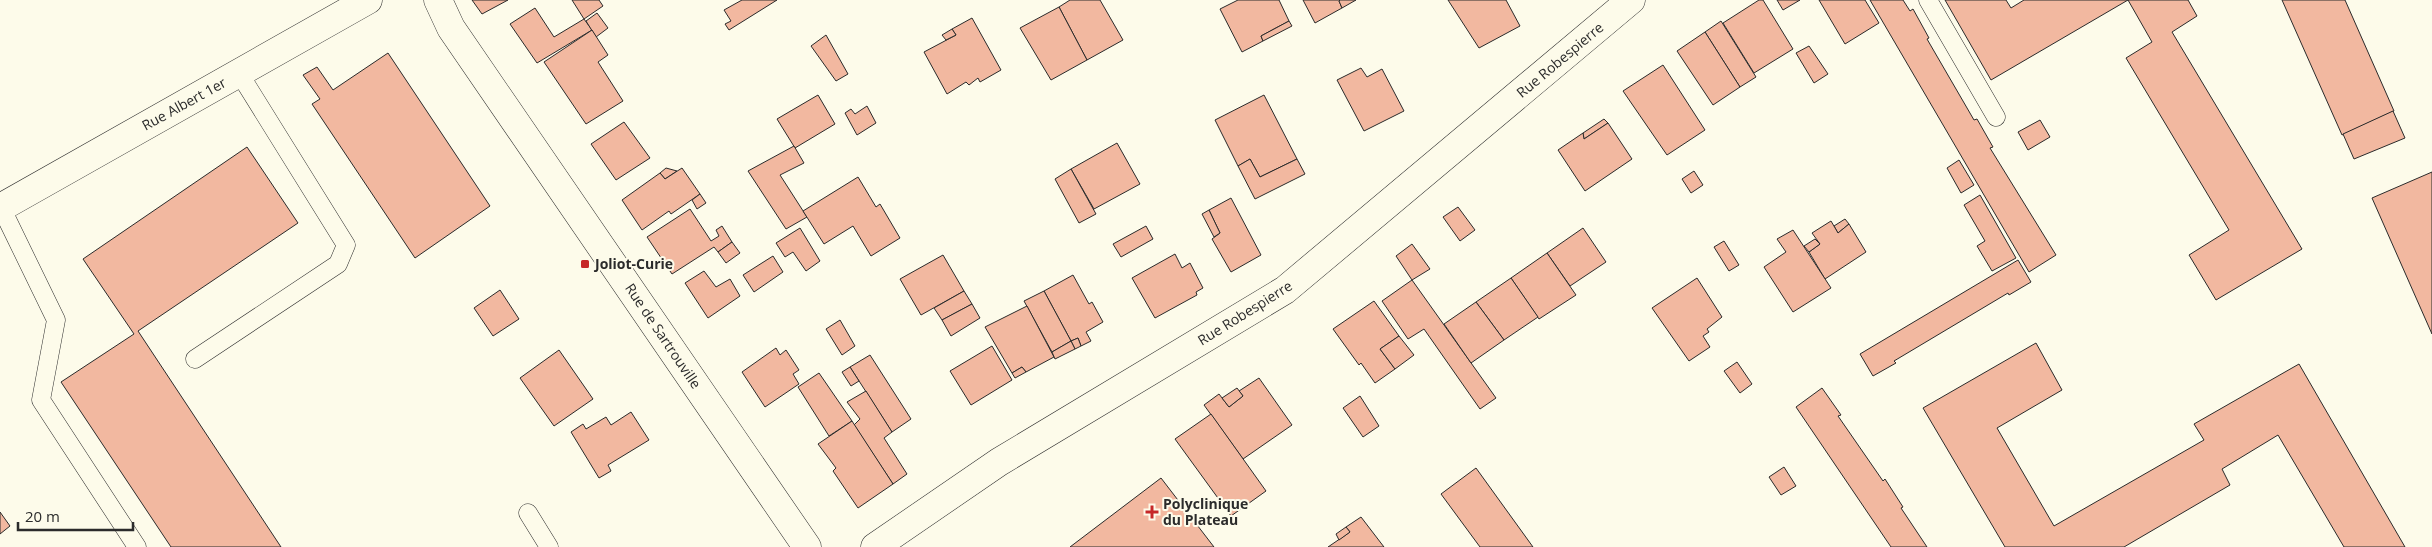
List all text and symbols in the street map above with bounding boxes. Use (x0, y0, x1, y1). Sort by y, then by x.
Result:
street label: Rue Robespierre (1512, 17, 1607, 102)
street label: Rue Albert 1er (138, 72, 229, 135)
place label: Joliot-Curie (593, 254, 673, 273)
marker: Joliot-Curie (579, 258, 591, 270)
street label: Rue Robespierre (1194, 276, 1296, 349)
street label: Rue de Sartrouville (621, 279, 706, 392)
place label: Polyclinique du Plateau (1163, 494, 1248, 529)
scale bar (18, 500, 132, 532)
marker: Polyclinique du Plateau (1145, 505, 1159, 519)
text: 20 m (25, 506, 60, 526)

